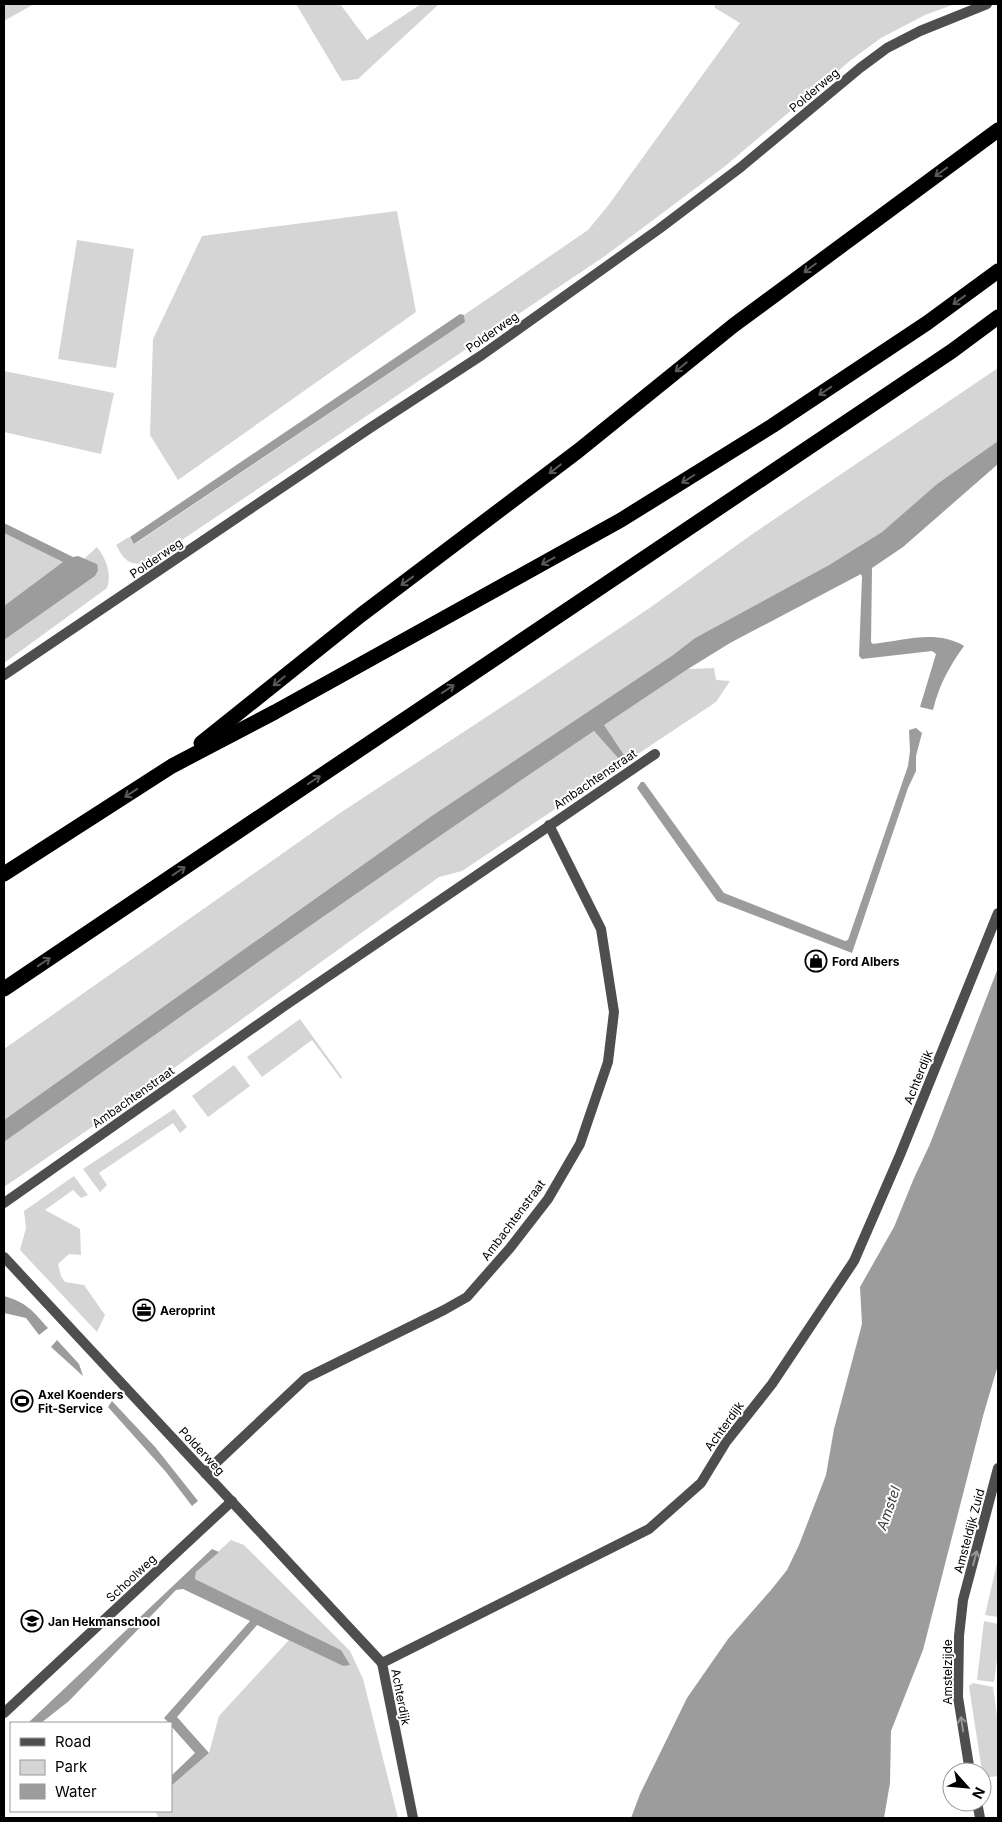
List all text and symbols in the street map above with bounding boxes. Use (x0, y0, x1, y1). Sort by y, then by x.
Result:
street label: Polderweg (786, 65, 842, 115)
one-way arrow (934, 167, 948, 177)
one-way arrow (804, 263, 817, 274)
one-way arrow (952, 295, 966, 305)
street label: Polderweg (463, 308, 521, 356)
one-way arrow (675, 362, 688, 373)
one-way arrow (818, 386, 832, 396)
one-way arrow (548, 464, 562, 474)
one-way arrow (681, 474, 695, 484)
street label: Polderweg (127, 535, 185, 581)
one-way arrow (540, 556, 555, 566)
one-way arrow (401, 576, 414, 587)
one-way arrow (272, 676, 286, 686)
one-way arrow (441, 684, 455, 694)
street label: Ambachtenstraat (551, 746, 639, 812)
one-way arrow (306, 775, 320, 785)
one-way arrow (124, 788, 138, 798)
one-way arrow (172, 866, 186, 876)
shop icon: Ford Albers (804, 949, 828, 973)
place label: Ford Albers (832, 954, 900, 969)
one-way arrow (37, 957, 51, 967)
street label: Achterdijk (900, 1047, 936, 1106)
street label: Ambachtenstraat (89, 1063, 177, 1131)
street label: Ambachtenstraat (478, 1177, 548, 1263)
office icon: Aeroprint (132, 1298, 156, 1322)
place label: Aeroprint (160, 1303, 216, 1318)
place label: Axel Koenders Fit-Service (38, 1387, 124, 1416)
sports icon: Axel Koenders Fit-Service (10, 1389, 34, 1413)
street label: Achterdijk (701, 1398, 747, 1454)
street label: Polderweg (176, 1424, 228, 1478)
water label: Amstel (872, 1483, 904, 1533)
street label: Amsteldijk Zuid (951, 1487, 987, 1575)
street label: Schoolweg (103, 1551, 159, 1605)
one-way arrow (970, 1551, 980, 1567)
school or university icon: Jan Hekmanschool (20, 1609, 44, 1633)
place label: Jan Hekmanschool (48, 1614, 160, 1629)
street label: Amstelzijde (940, 1639, 955, 1705)
street label: Achterdijk (388, 1668, 414, 1727)
one-way arrow (957, 1716, 967, 1732)
legend (10, 1722, 172, 1812)
text: Road (55, 1732, 91, 1751)
text: Park (55, 1757, 88, 1776)
north arrow (942, 1762, 992, 1812)
text: Water (55, 1782, 97, 1801)
text: N (969, 1785, 989, 1802)

